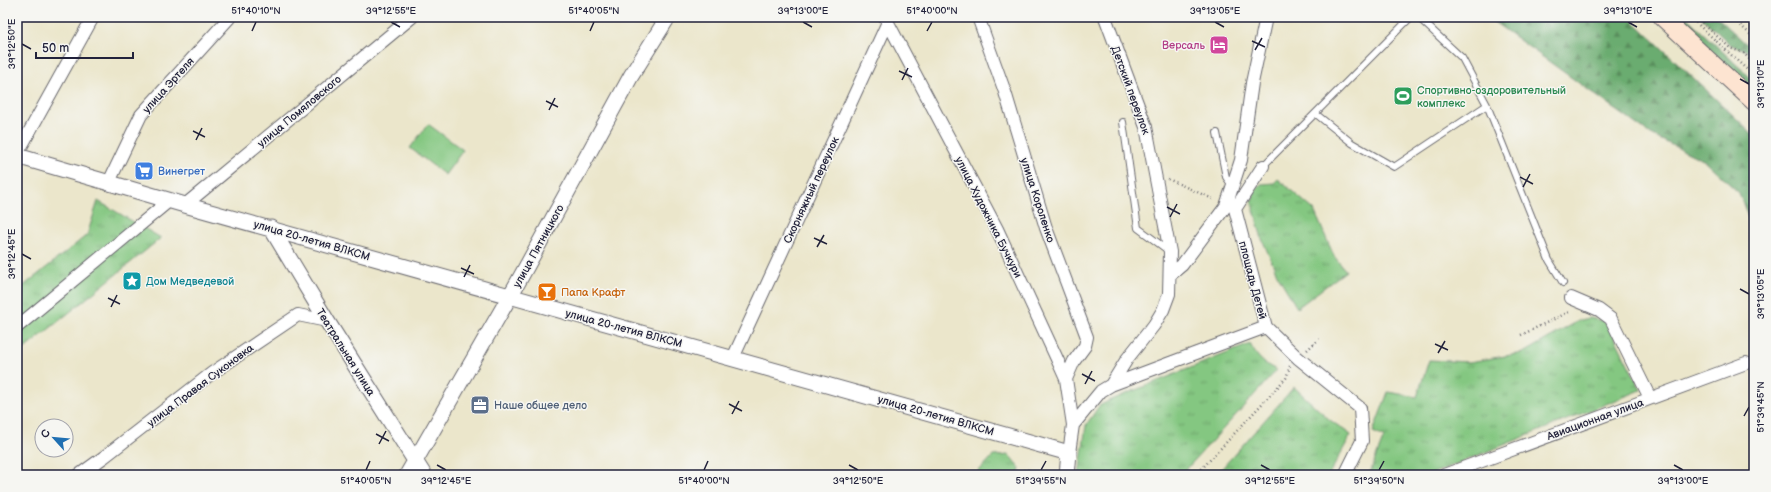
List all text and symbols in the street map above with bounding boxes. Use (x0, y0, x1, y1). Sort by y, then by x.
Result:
text: 51°40'10"N (231, 5, 281, 17)
text: 39°12'55"E (366, 5, 417, 17)
text: 51°40'05"N (568, 5, 620, 17)
text: 39°13'00"E (778, 5, 829, 17)
text: 51°40'00"N (906, 5, 958, 17)
text: 39°13'05"E (1190, 5, 1241, 17)
text: 39°13'10"E (1604, 5, 1653, 17)
text: 39°12'50"E (6, 18, 18, 69)
scale bar (36, 34, 133, 60)
hotel icon: Версаль (1208, 34, 1230, 56)
place label: Версаль (1162, 39, 1206, 52)
text: 50 m (42, 41, 69, 56)
street label: Детский переулок (1108, 44, 1153, 136)
street label: улица Эртеля (140, 55, 197, 116)
text: 39°13'10"E (1755, 59, 1767, 108)
street label: улица Помяловского (255, 72, 344, 150)
place label: Спортивно-оздоровительный комплекс (1417, 84, 1566, 110)
sports icon: Спортивно-оздоровительный комплекс (1392, 85, 1414, 107)
street label: Скорняжный переулок (781, 135, 842, 246)
street label: улица Художника Бучкури (952, 154, 1025, 280)
street label: улица Короленко (1018, 156, 1057, 244)
supermarket icon: Винегрет (133, 160, 155, 182)
place label: Винегрет (158, 165, 205, 178)
street label: улица Пятницкого (510, 202, 567, 290)
street label: улица 20-летия ВЛКСМ (252, 218, 372, 263)
text: 39°12'45"E (6, 228, 18, 279)
street label: площадь Детей (1236, 240, 1269, 321)
text: 39°13'05"E (1755, 268, 1767, 319)
place icon: Дом Медведевой (121, 270, 143, 292)
place label: Дом Медведевой (146, 275, 234, 288)
bar icon: Папа Крафт (536, 281, 558, 303)
place label: Папа Крафт (561, 286, 625, 299)
street label: Театральная улица (313, 306, 378, 399)
street label: улица 20-летия ВЛКСМ (564, 307, 684, 350)
street label: улица Правая Суконовка (145, 341, 256, 430)
text: 51°39'45"N (1755, 381, 1767, 433)
street label: улица 20-летия ВЛКСМ (876, 393, 996, 438)
office icon: Наше общее дело (469, 394, 491, 416)
street label: Авиационная улица (1544, 396, 1646, 443)
place label: Наше общее дело (494, 399, 587, 412)
north arrow (34, 418, 74, 458)
text: С (38, 427, 53, 440)
text: 51°40'05"N (340, 475, 392, 487)
text: 39°12'45"E (421, 475, 472, 487)
text: 51°40'00"N (678, 475, 730, 487)
text: 39°12'50"E (833, 475, 884, 487)
text: 51°39'55"N (1015, 475, 1067, 487)
text: 39°12'55"E (1245, 475, 1296, 487)
text: 51°39'50"N (1353, 475, 1405, 487)
text: 39°13'00"E (1658, 475, 1709, 487)

